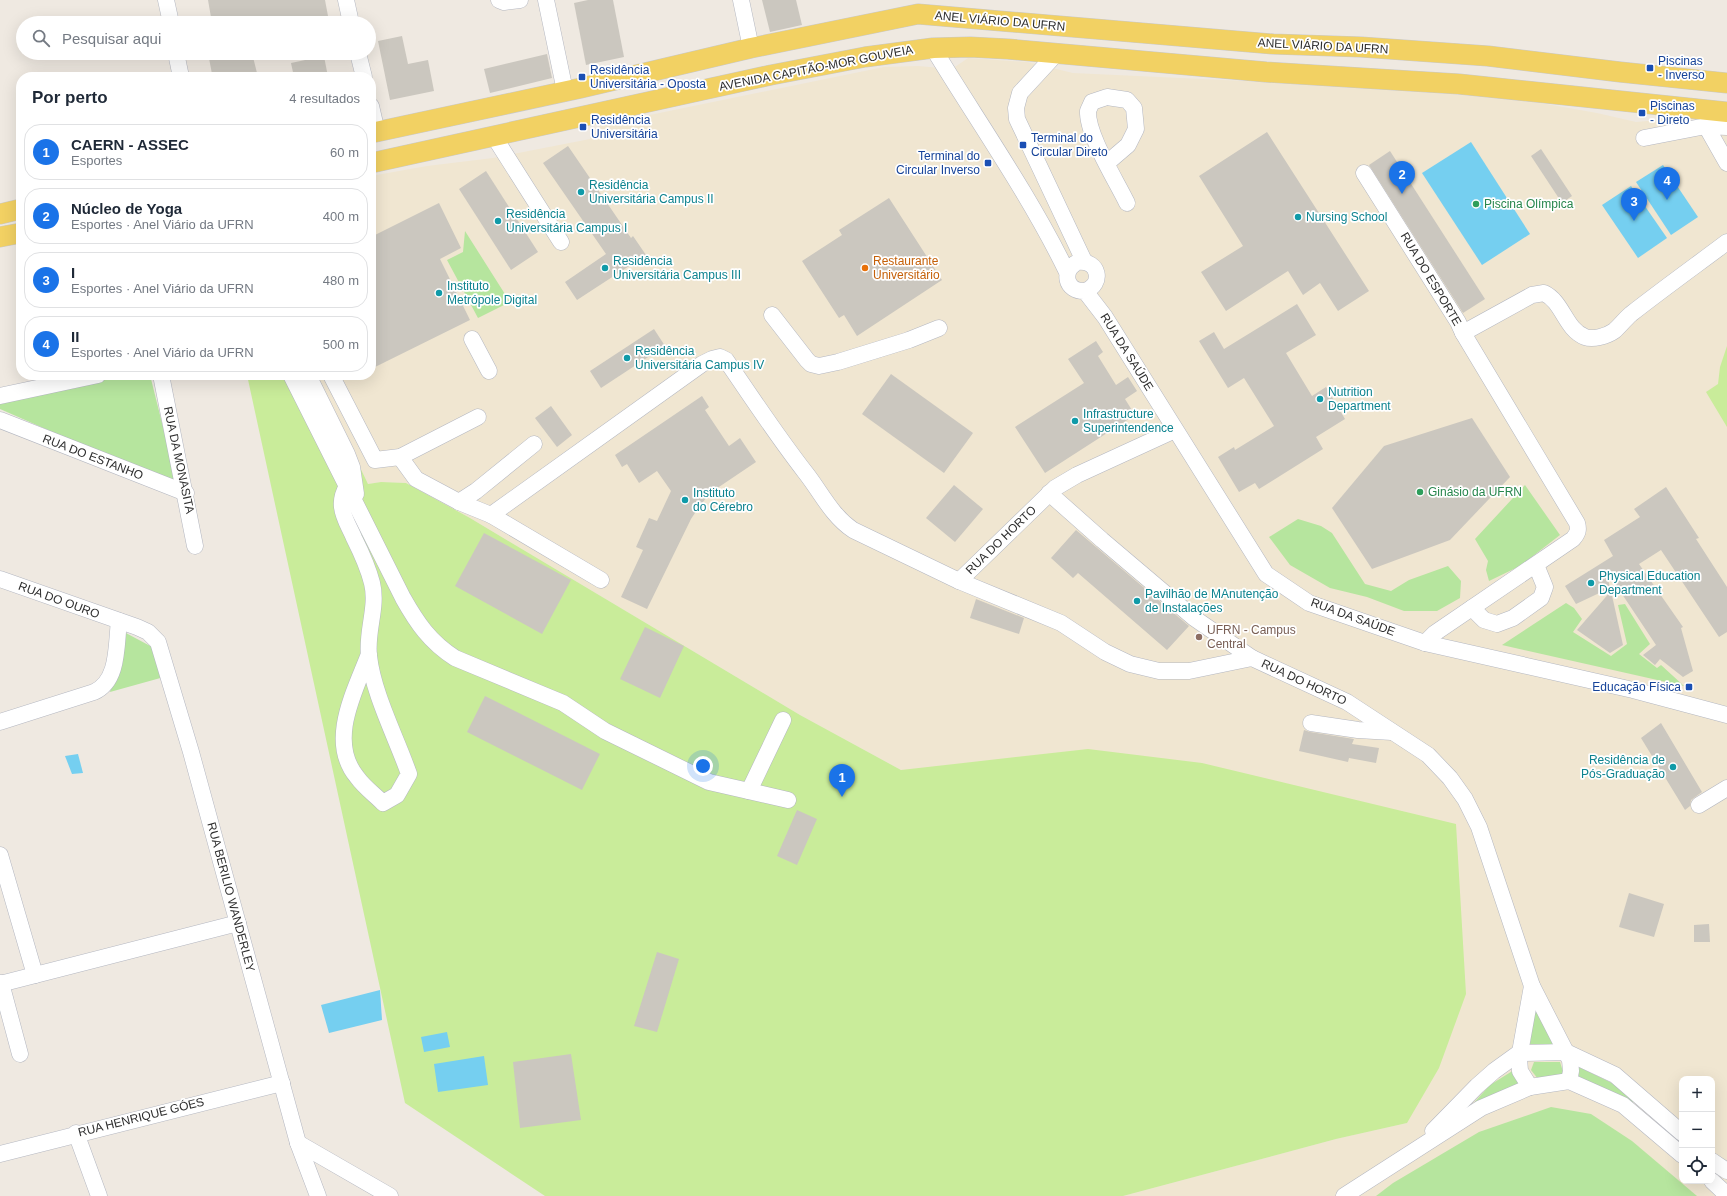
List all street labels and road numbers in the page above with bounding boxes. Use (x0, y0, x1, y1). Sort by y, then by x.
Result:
street label: ANEL VIÁRIO DA UFRN (934, 7, 1066, 34)
street label: ANEL VIÁRIO DA UFRN (1257, 35, 1389, 56)
street label: AVENIDA CAPITÃO-MOR GOUVEIA (718, 42, 914, 94)
street label: RUA DO ESPORTE (1398, 230, 1464, 328)
street label: RUA DA SAÚDE (1098, 310, 1157, 393)
street label: RUA DA MONASITA (161, 405, 197, 515)
street label: RUA DO ESTANHO (41, 431, 145, 483)
street label: RUA DO HORTO (963, 503, 1039, 577)
street label: RUA DO OURO (17, 579, 101, 621)
street label: RUA DA SAÚDE (1309, 594, 1397, 639)
street label: RUA DO HORTO (1259, 656, 1349, 708)
street label: RUA BERILIO WANDERLEY (204, 821, 258, 973)
street label: RUA HENRIQUE GÓES (76, 1094, 205, 1139)

